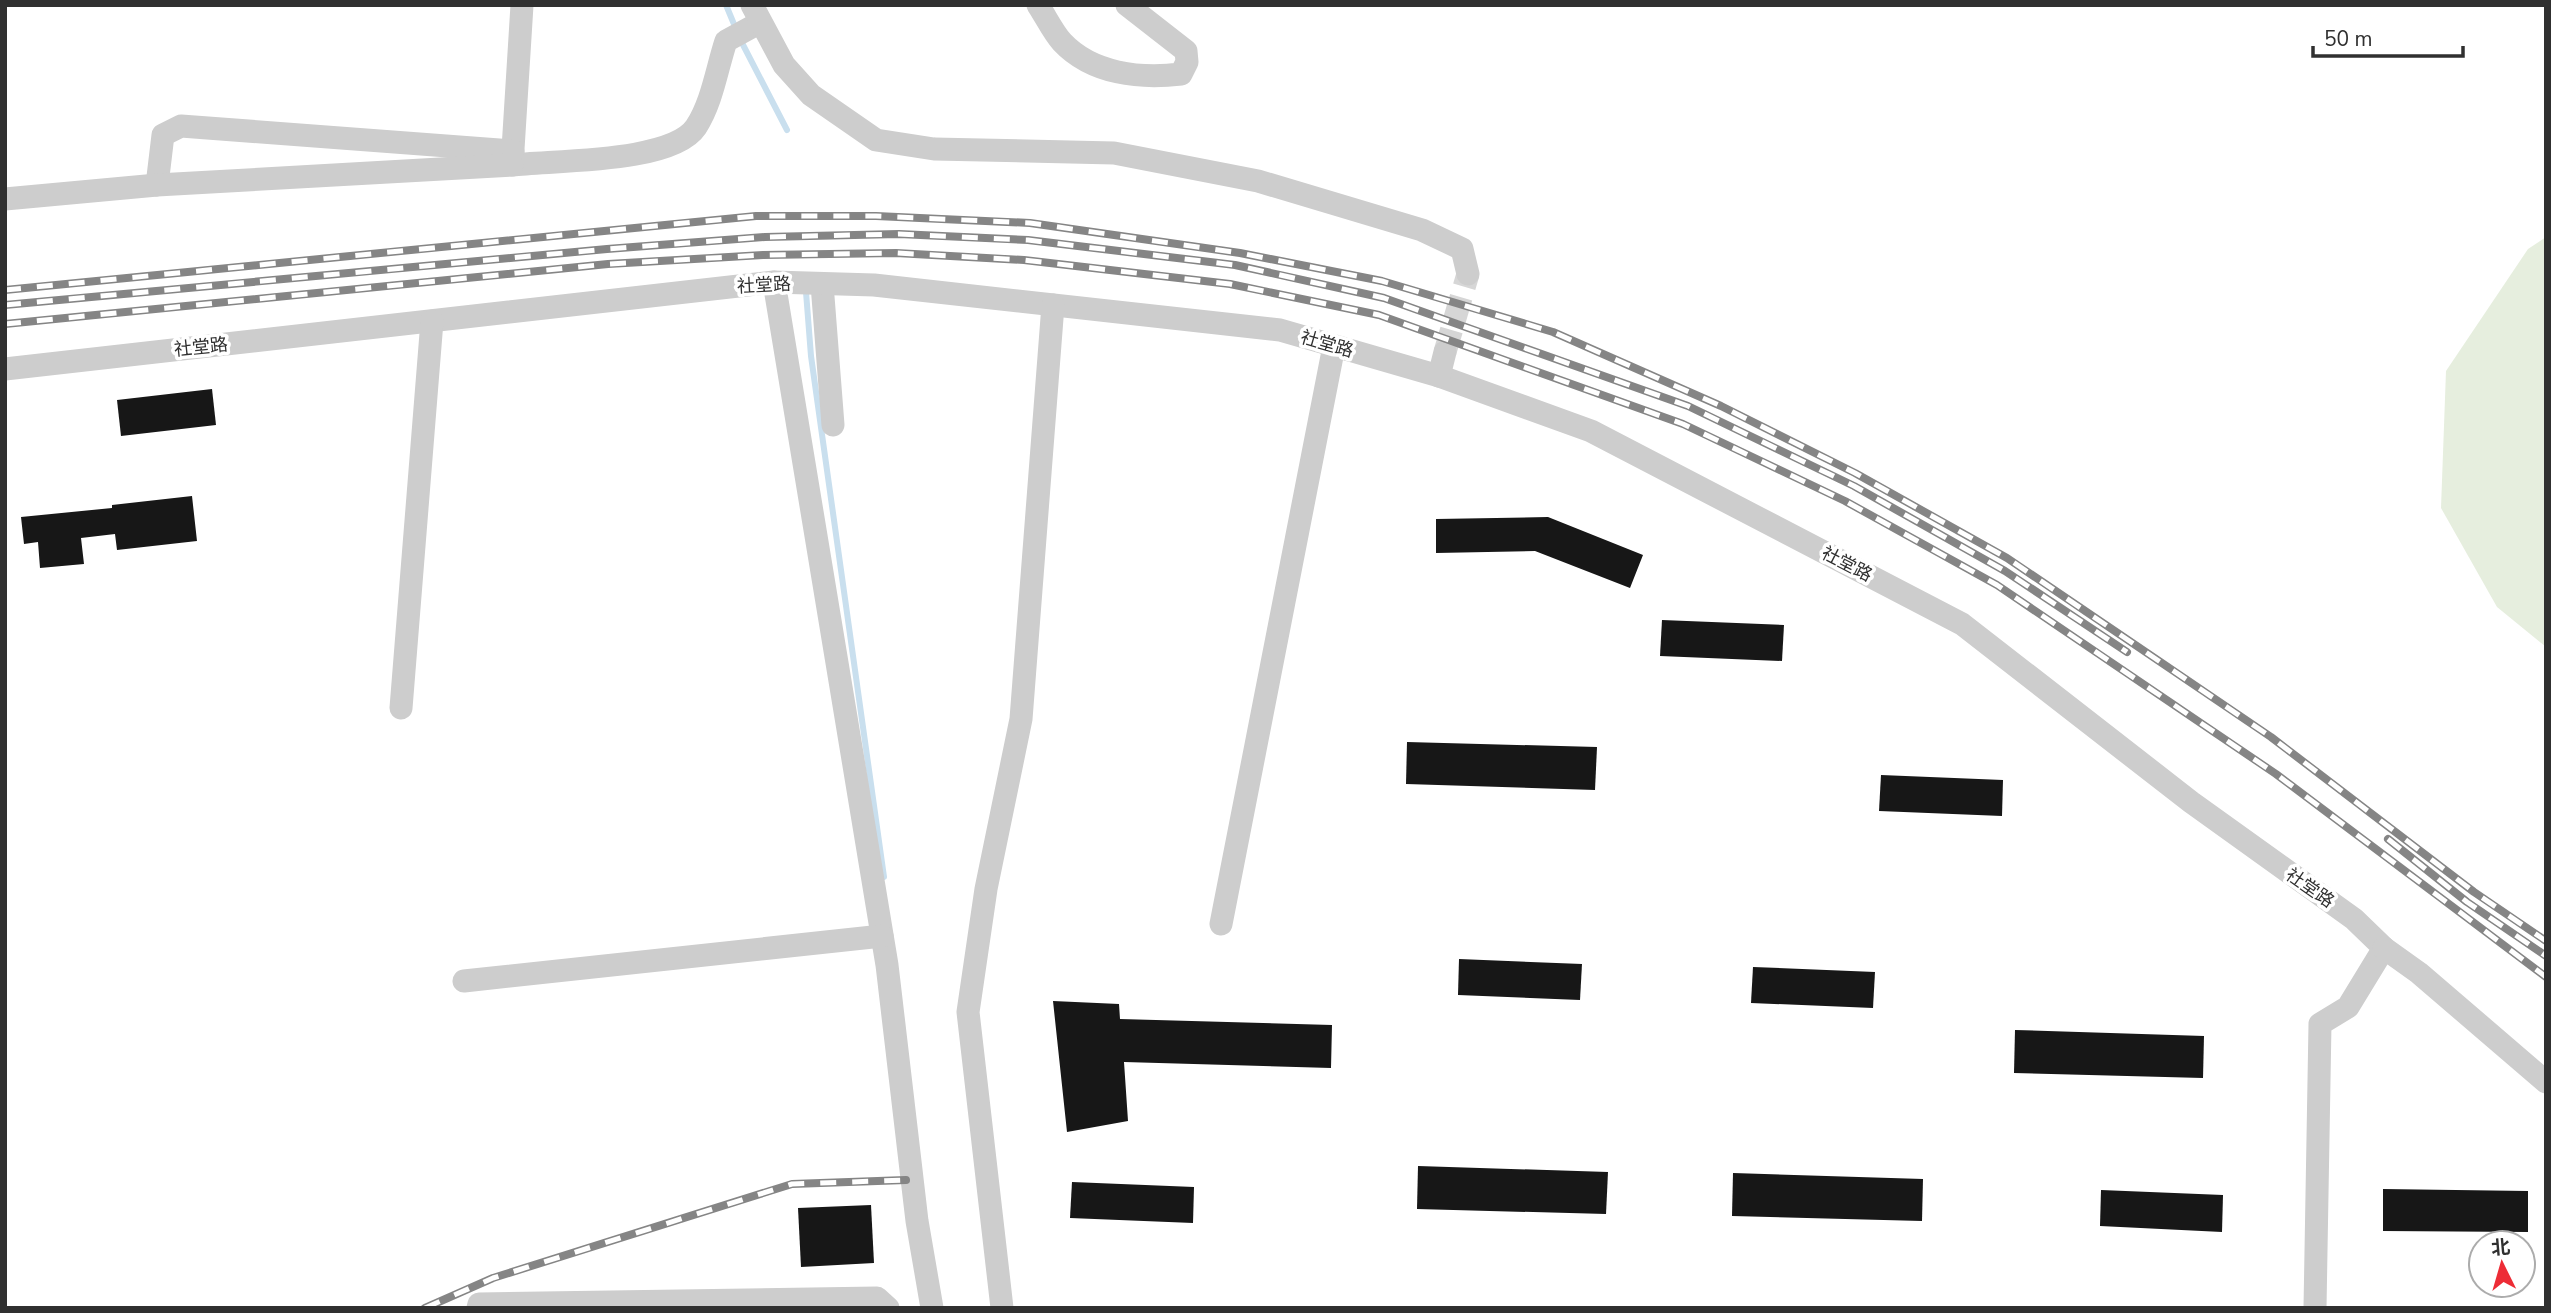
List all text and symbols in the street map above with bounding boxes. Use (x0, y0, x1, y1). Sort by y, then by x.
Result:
scale bar (2313, 14, 2464, 58)
text: 50 m (2324, 25, 2373, 53)
street label: 社堂路 (736, 272, 792, 298)
street label: 社堂路 (1298, 325, 1356, 363)
street label: 社堂路 (173, 332, 229, 362)
street label: 社堂路 (1817, 541, 1877, 587)
street label: 社堂路 (2281, 863, 2339, 913)
north arrow (2467, 1229, 2537, 1299)
text: 北 (2490, 1234, 2511, 1262)

